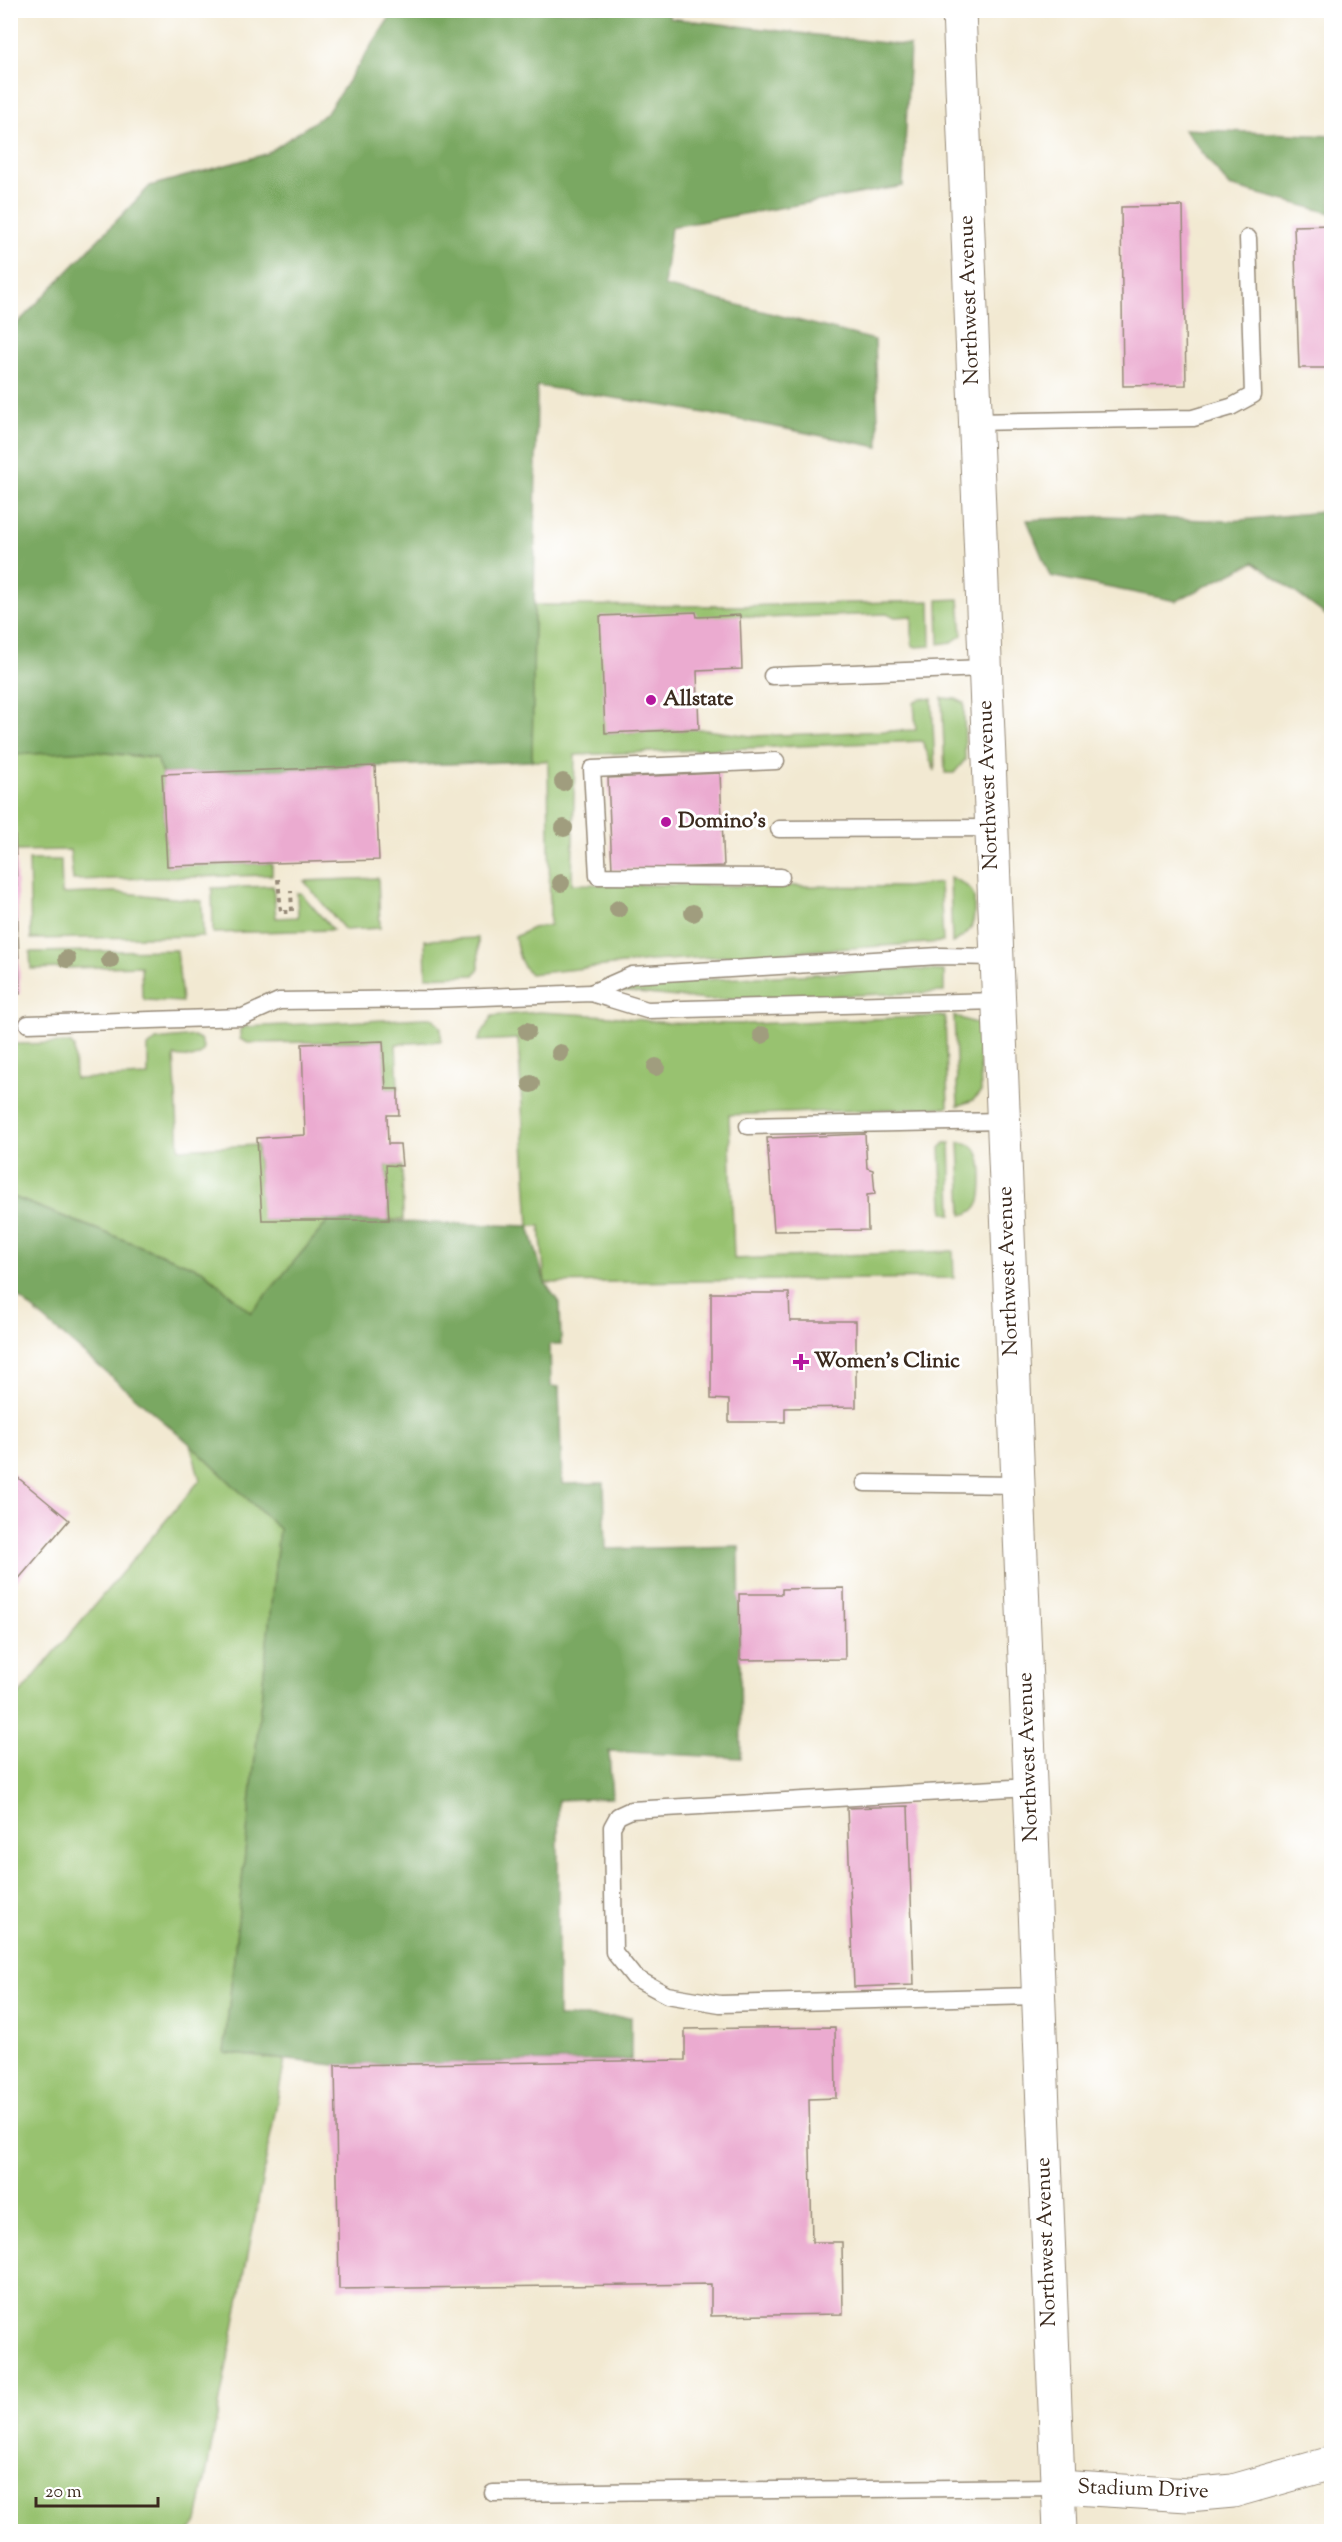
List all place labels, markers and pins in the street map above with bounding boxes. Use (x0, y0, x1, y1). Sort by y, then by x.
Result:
place label: Allstate (663, 685, 734, 715)
marker: Allstate (644, 693, 658, 707)
place label: Domino's (678, 807, 766, 837)
marker: Domino's (659, 815, 673, 829)
place label: Women's Clinic (814, 1347, 960, 1377)
marker: Women's Clinic (792, 1353, 810, 1371)

